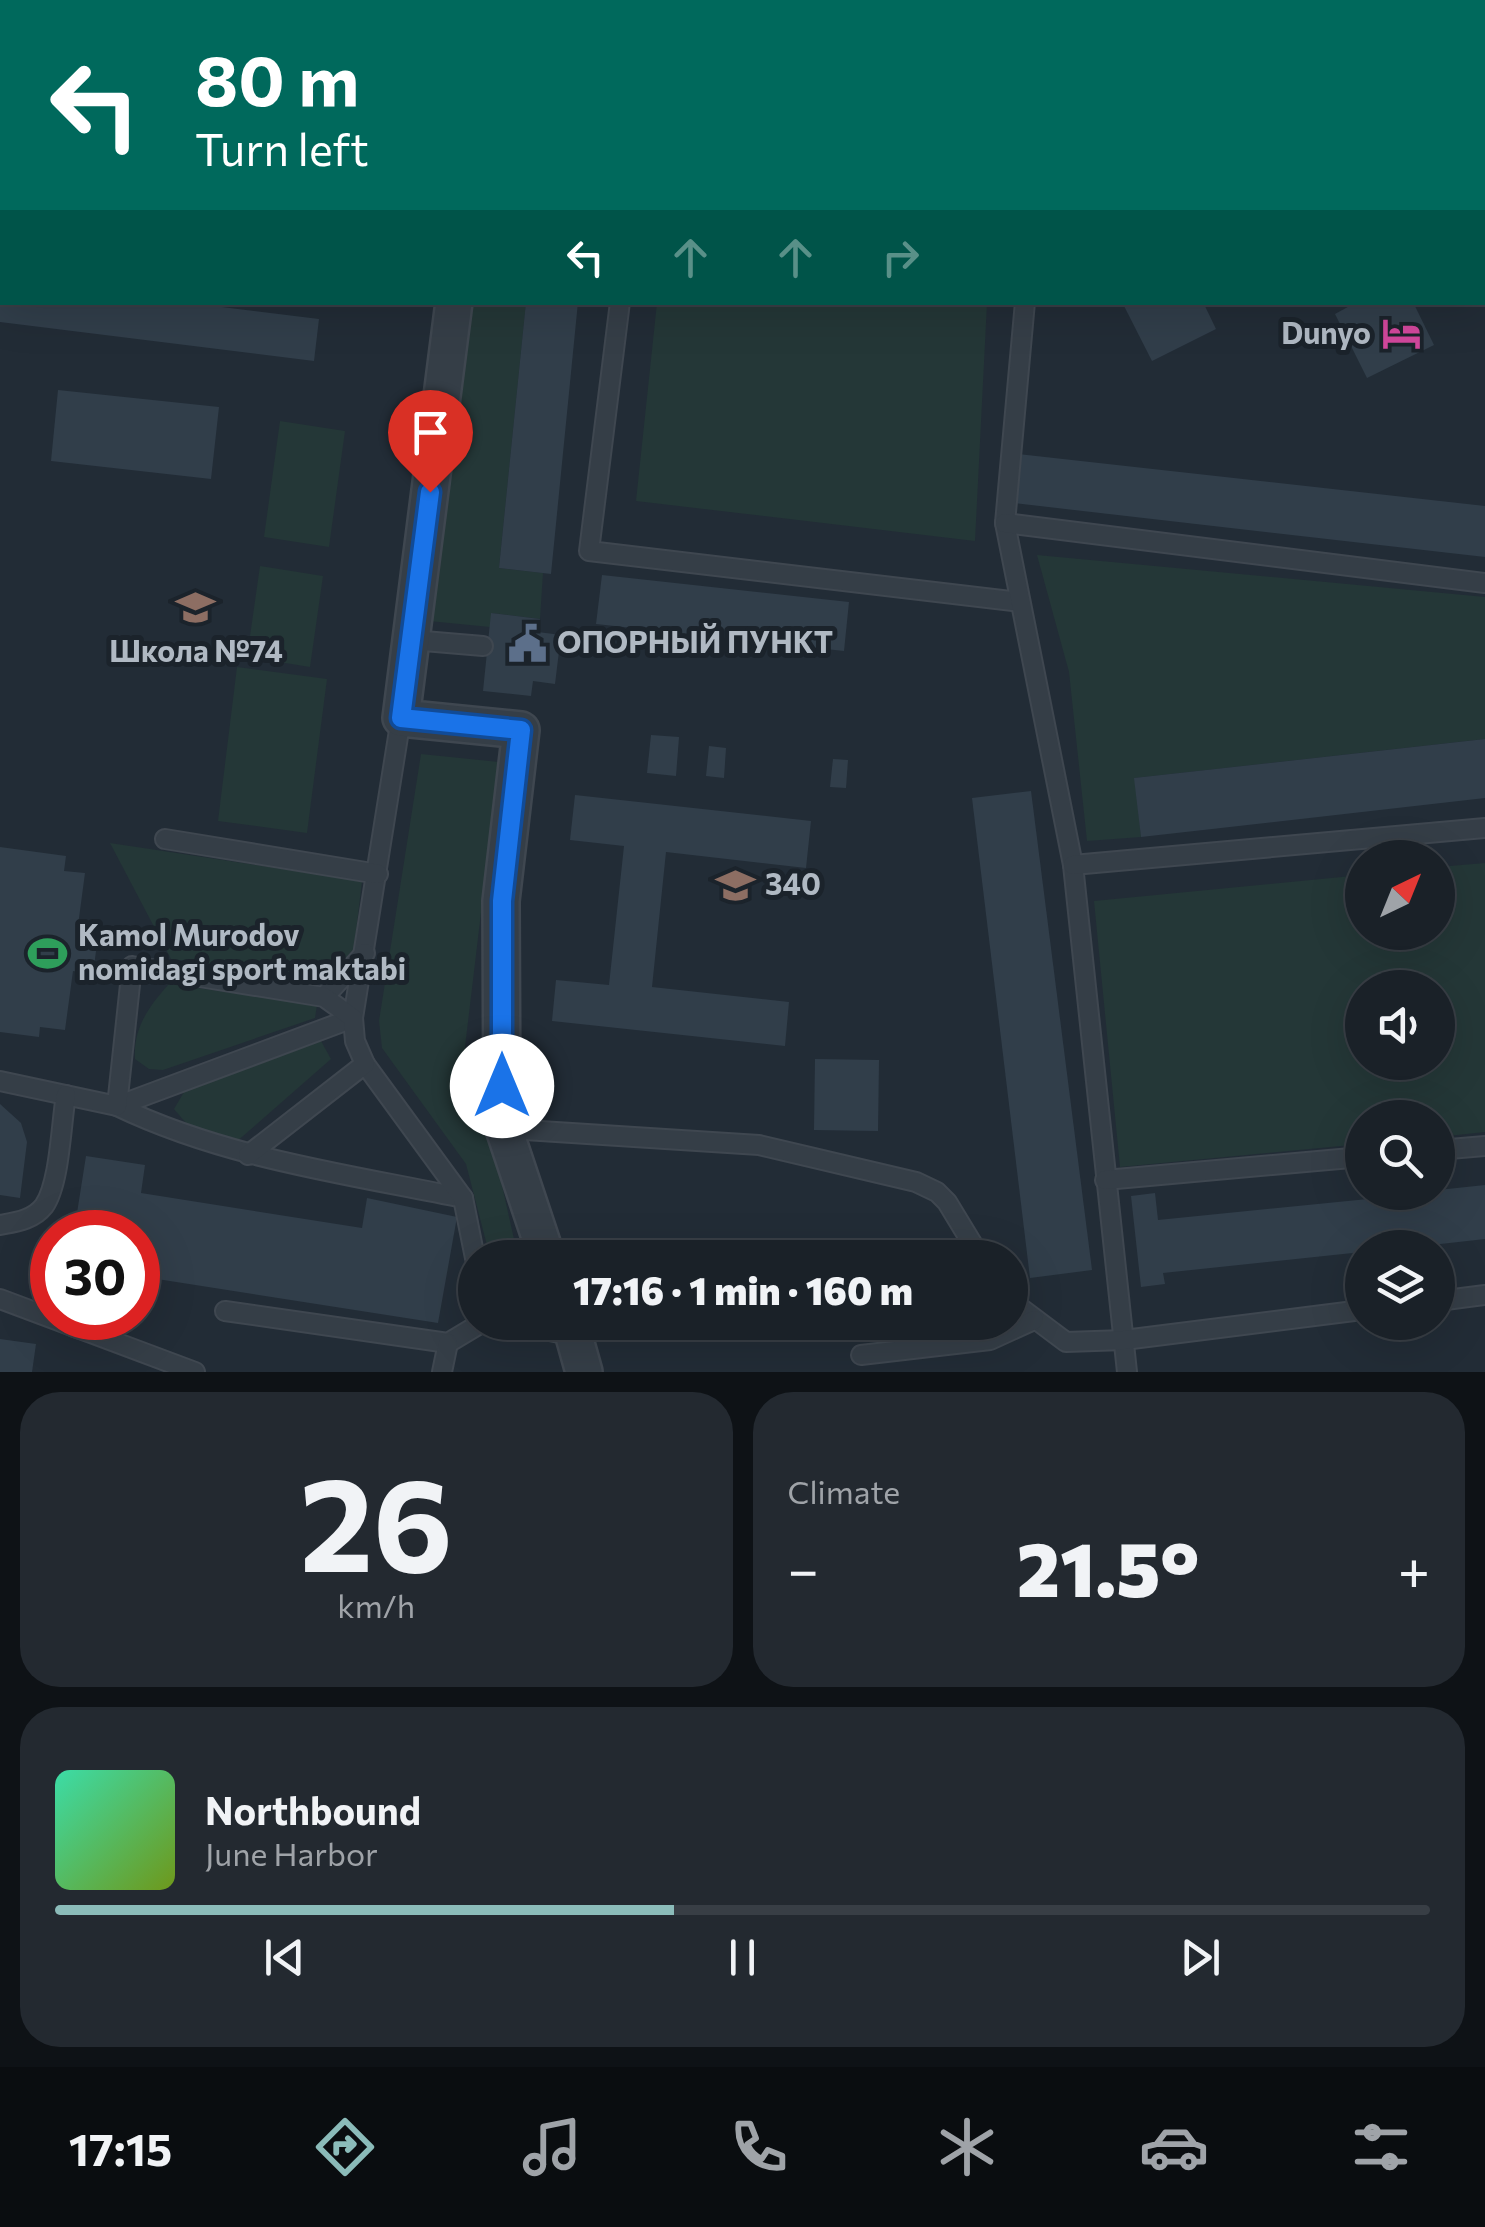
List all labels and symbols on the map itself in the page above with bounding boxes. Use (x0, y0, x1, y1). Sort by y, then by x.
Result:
place label: Dunyo (1281, 313, 1371, 350)
hotel icon: Dunyo (1380, 313, 1422, 355)
pin (388, 390, 473, 493)
school or university icon: Школа №74 (175, 587, 217, 629)
public building icon: ОПОРНЫЙ ПУНКТ (506, 622, 548, 664)
place label: ОПОРНЫЙ ПУНКТ (557, 622, 833, 659)
place label: Школа №74 (109, 631, 283, 668)
north arrow (1345, 840, 1455, 950)
school or university icon: 340 (714, 864, 756, 906)
place label: 340 (765, 864, 821, 901)
place label: Kamol Murodov nomidagi sport maktabi (78, 915, 406, 986)
sports icon: Kamol Murodov nomidagi sport maktabi (27, 932, 69, 974)
position arrow (450, 1034, 554, 1138)
speed limit sign: 30 (30, 1210, 160, 1340)

